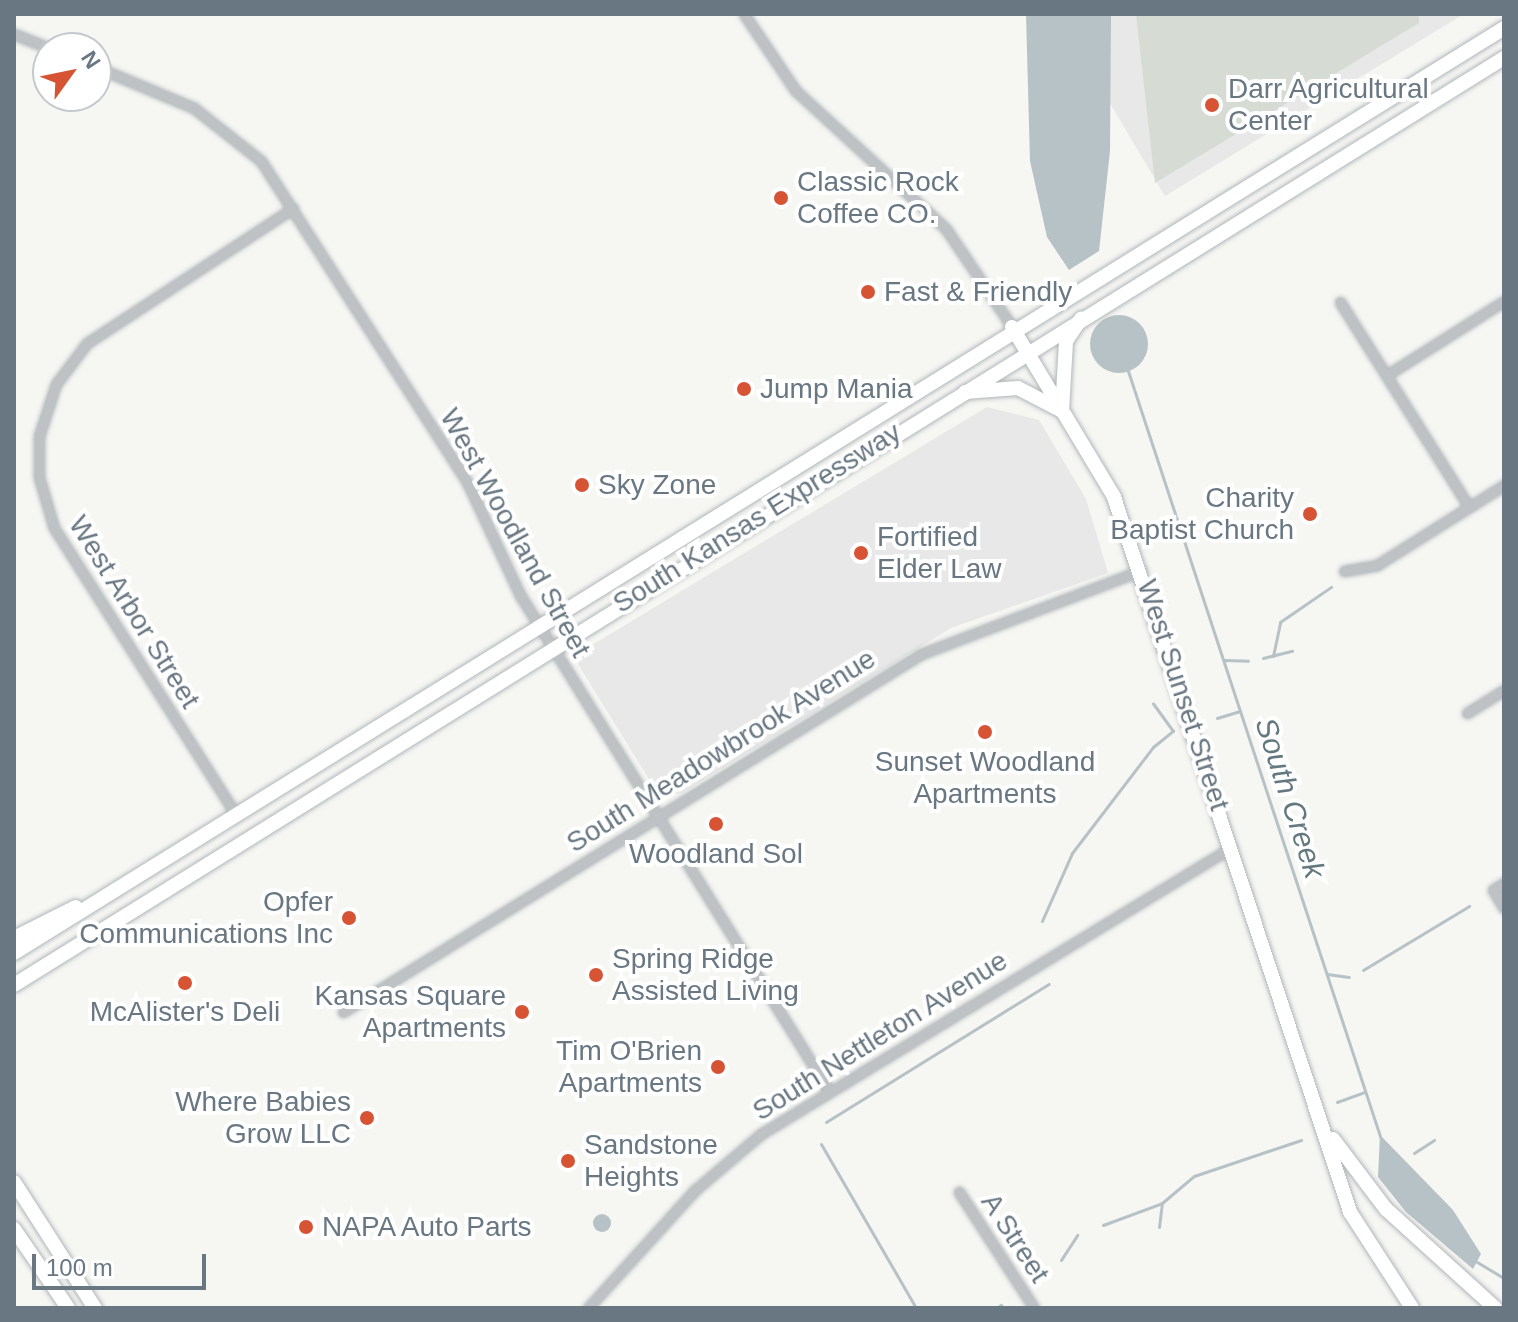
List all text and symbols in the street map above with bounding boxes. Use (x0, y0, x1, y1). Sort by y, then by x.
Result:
north arrow (32, 32, 112, 112)
text: N (76, 46, 106, 73)
place label: Darr Agricultural Center (1228, 72, 1430, 138)
marker: Darr Agricultural Center (1203, 96, 1221, 114)
place label: Classic Rock Coffee CO. (797, 165, 959, 231)
marker: Classic Rock Coffee CO. (772, 189, 790, 207)
place label: Fast & Friendly (884, 275, 1072, 309)
marker: Fast & Friendly (859, 283, 877, 301)
place label: Jump Mania (760, 372, 913, 406)
marker: Jump Mania (735, 380, 753, 398)
street label: West Woodland Street (433, 403, 597, 663)
street label: South Kansas Expressway (607, 416, 907, 620)
place label: Sky Zone (598, 468, 716, 502)
marker: Sky Zone (573, 476, 591, 494)
place label: Charity Baptist Church (1110, 481, 1294, 547)
marker: Charity Baptist Church (1301, 505, 1319, 523)
street label: West Arbor Street (61, 509, 207, 715)
place label: Fortified Elder Law (877, 520, 1002, 586)
marker: Fortified Elder Law (852, 544, 870, 562)
street label: West Sunset Street (1130, 575, 1236, 815)
street label: South Meadowbrook Avenue (560, 642, 882, 860)
water label: South Creek (1247, 713, 1333, 883)
marker: Sunset Woodland Apartments (976, 723, 994, 741)
place label: Sunset Woodland Apartments (875, 745, 1095, 811)
marker: Woodland Sol (707, 815, 725, 833)
place label: Woodland Sol (629, 837, 803, 871)
place label: Opfer Communications Inc (79, 885, 333, 951)
marker: Opfer Communications Inc (340, 909, 358, 927)
place label: Spring Ridge Assisted Living (612, 942, 799, 1008)
street label: South Nettleton Avenue (746, 944, 1014, 1128)
marker: Spring Ridge Assisted Living (587, 966, 605, 984)
marker: McAlister's Deli (176, 974, 194, 992)
place label: Kansas Square Apartments (315, 979, 506, 1045)
place label: McAlister's Deli (90, 995, 280, 1029)
marker: Kansas Square Apartments (513, 1003, 531, 1021)
place label: Tim O'Brien Apartments (556, 1034, 702, 1100)
marker: Tim O'Brien Apartments (709, 1058, 727, 1076)
place label: Where Babies Grow LLC (175, 1085, 351, 1151)
marker: Where Babies Grow LLC (358, 1109, 376, 1127)
place label: Sandstone Heights (584, 1128, 718, 1194)
marker: Sandstone Heights (559, 1152, 577, 1170)
street label: A Street (973, 1186, 1057, 1290)
place label: NAPA Auto Parts (322, 1210, 535, 1244)
marker: NAPA Auto Parts (297, 1218, 315, 1236)
scale bar (36, 1238, 210, 1288)
text: 100 m (46, 1254, 113, 1281)

